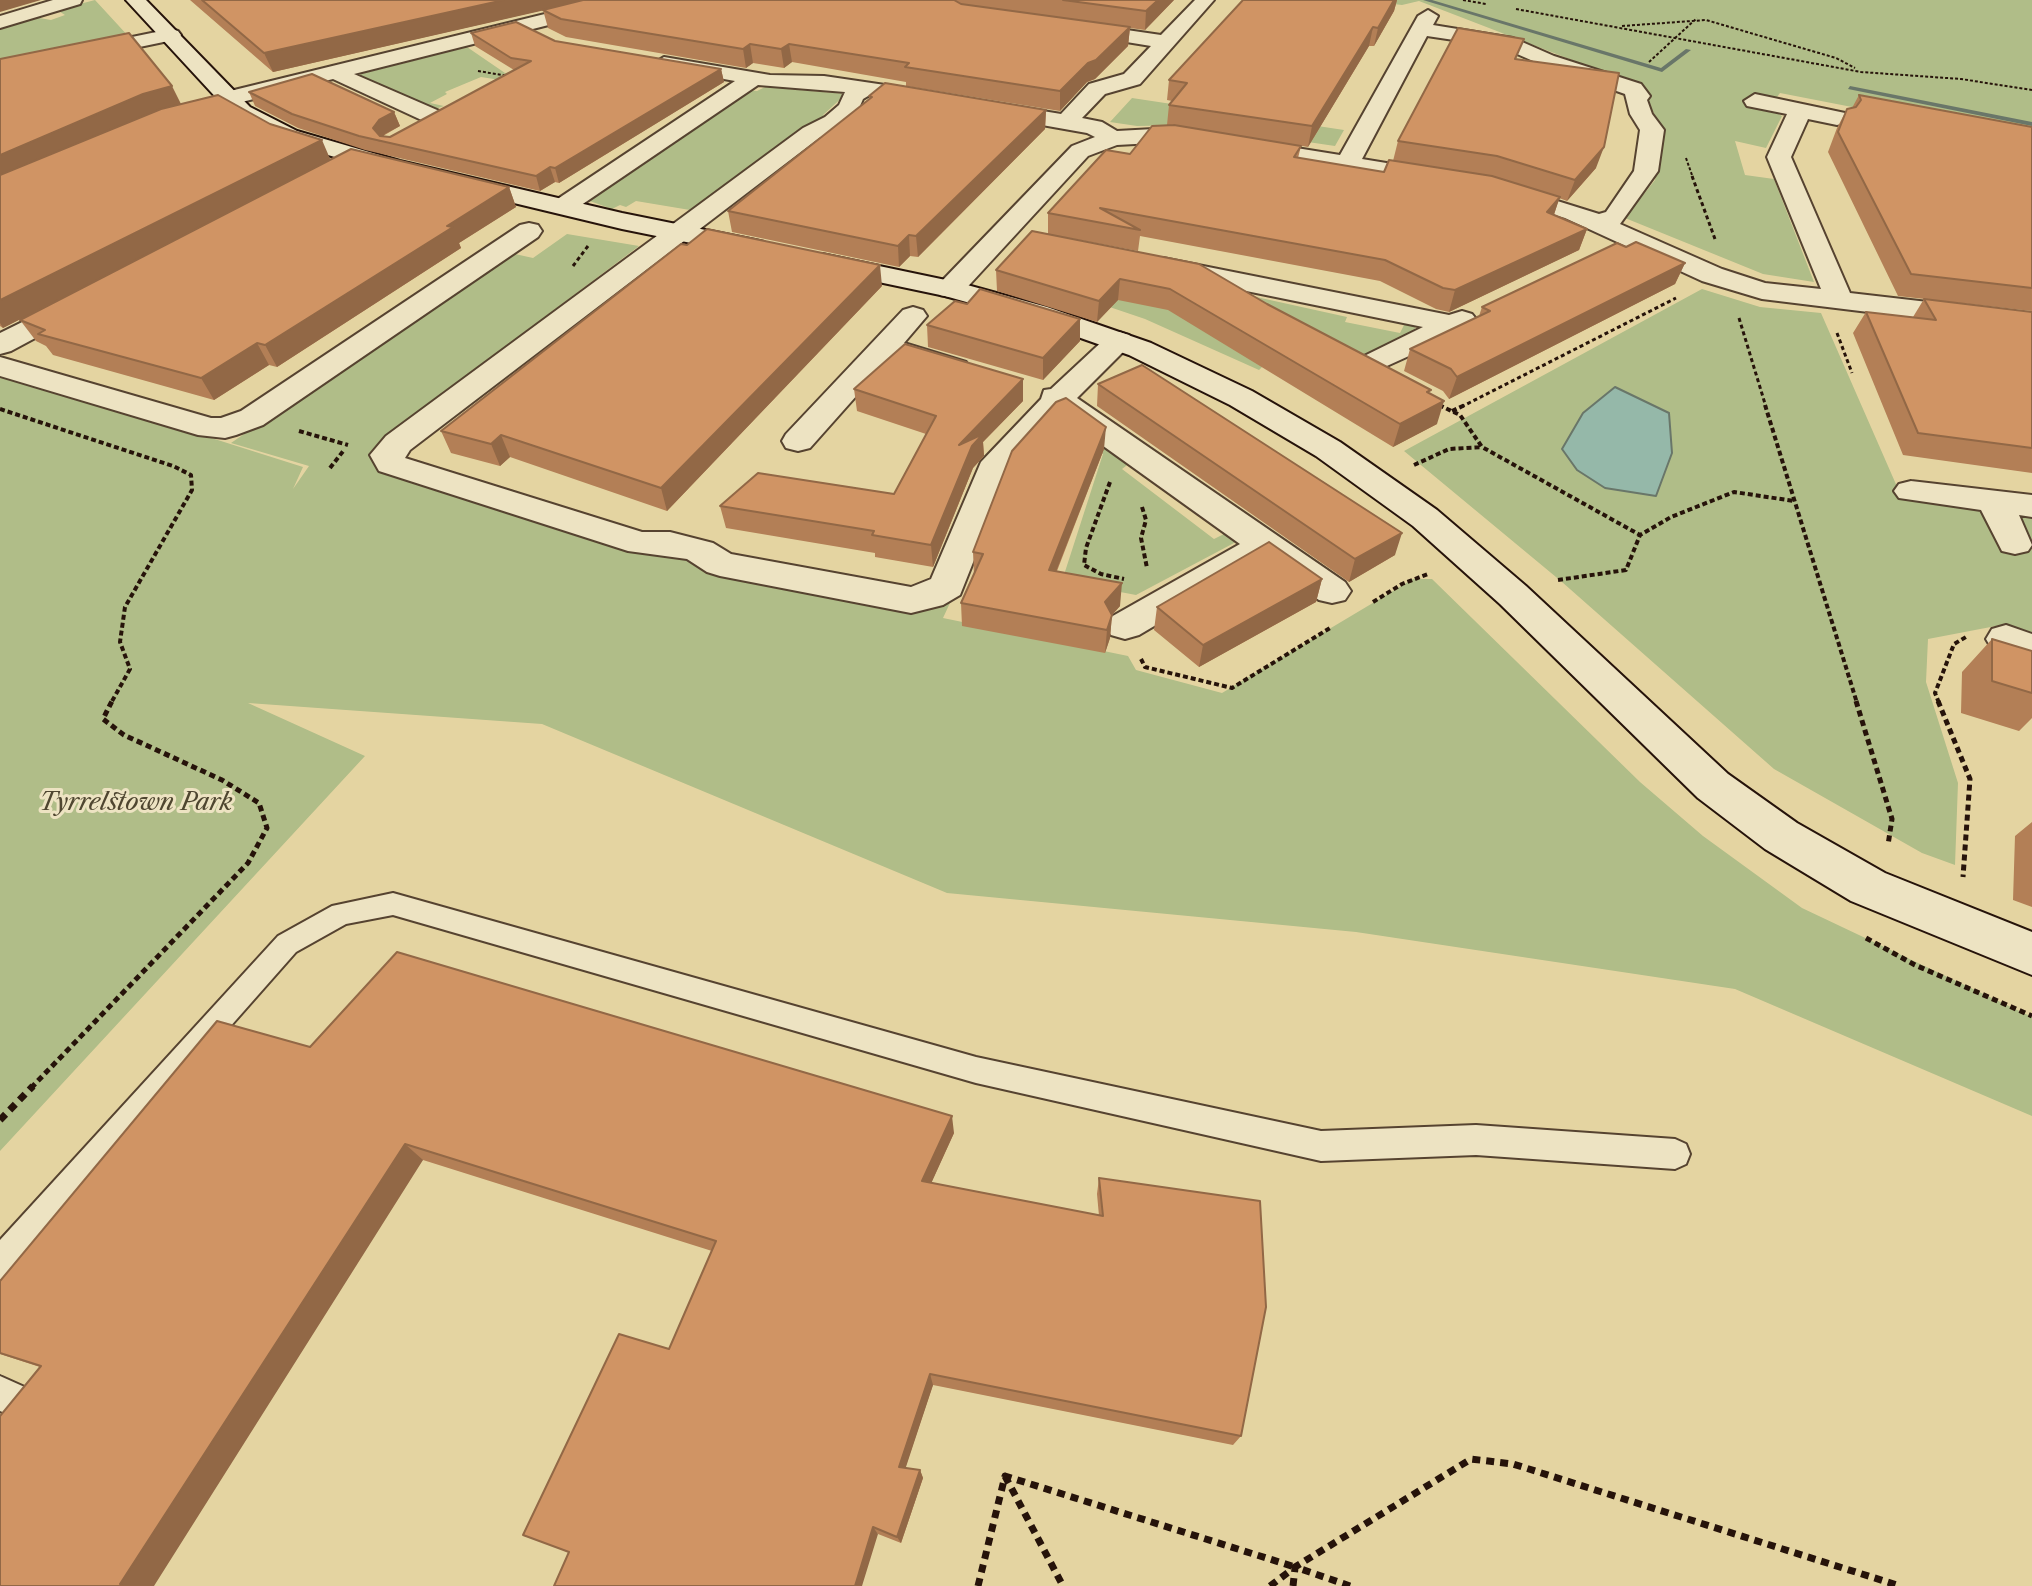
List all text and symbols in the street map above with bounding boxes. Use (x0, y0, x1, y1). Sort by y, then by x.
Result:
park label: Tyrrelstown Park (39, 789, 233, 817)

